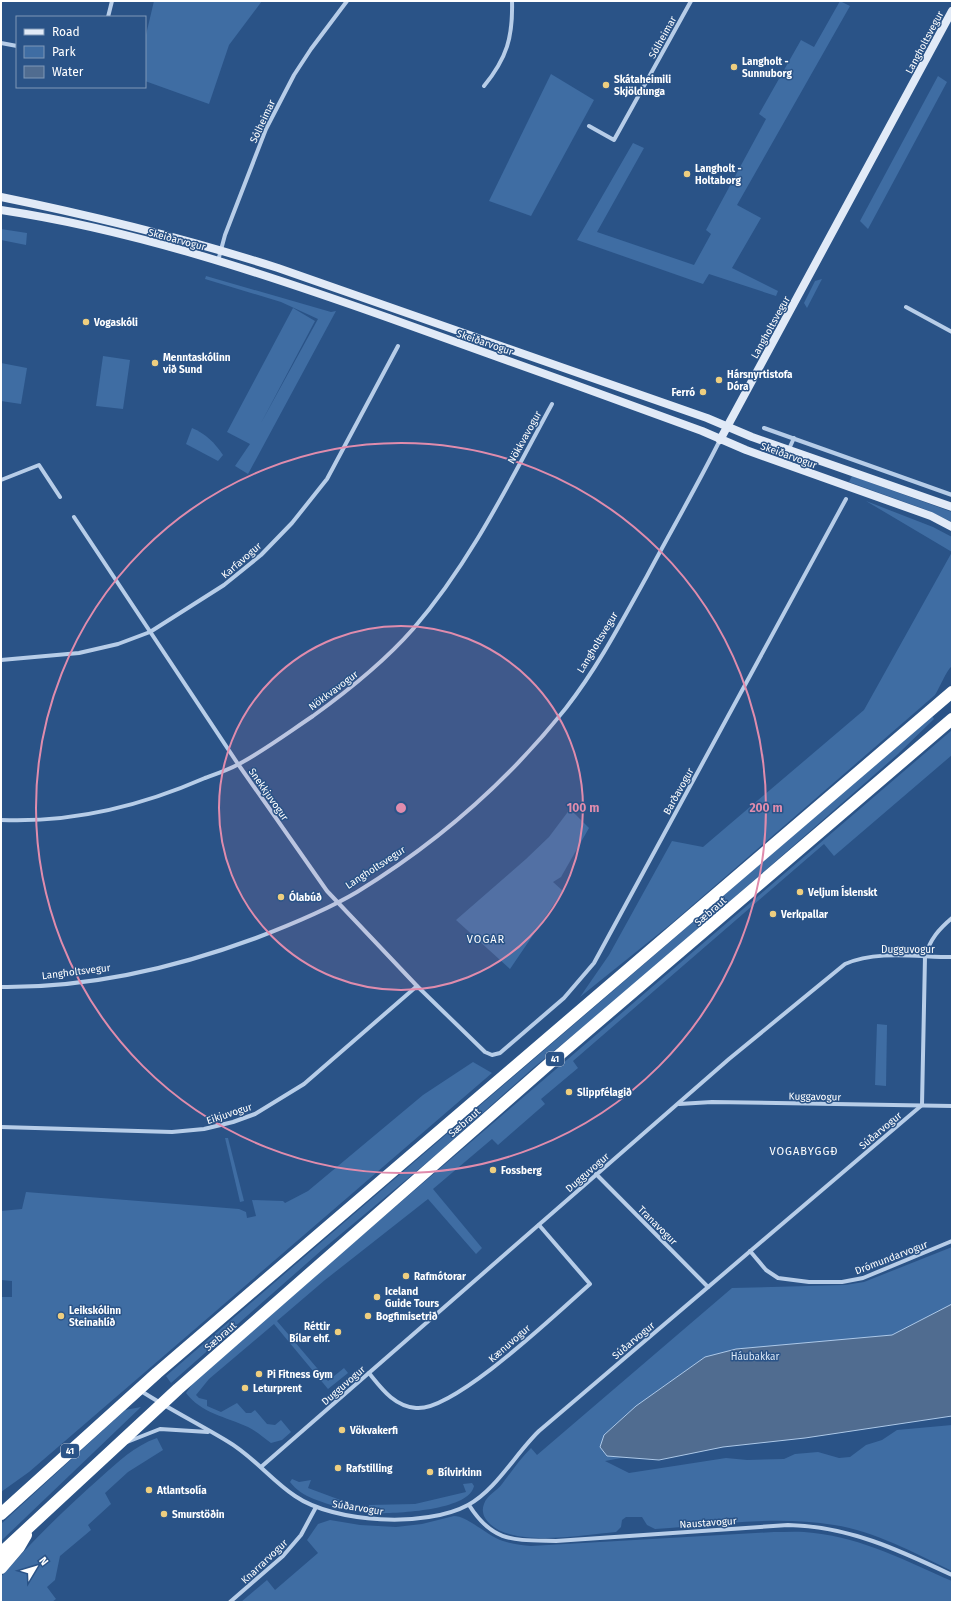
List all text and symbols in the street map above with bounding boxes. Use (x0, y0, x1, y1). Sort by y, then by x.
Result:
street label: Langholtsvegur (903, 9, 946, 76)
street label: Sólheimar (646, 14, 679, 61)
legend (16, 16, 146, 88)
text: Road (52, 25, 80, 39)
text: Park (52, 45, 76, 59)
place label: Langholt - Sunnuborg (742, 56, 792, 80)
marker: Langholt - Sunnuborg (729, 62, 739, 72)
text: Water (52, 65, 84, 79)
place label: Skátaheimili Skjöldunga (614, 73, 671, 98)
marker: Skátaheimili Skjöldunga (601, 80, 611, 90)
street label: Sólheimar (248, 98, 278, 145)
place label: Langholt - Holtaborg (695, 163, 742, 187)
marker: Langholt - Holtaborg (682, 169, 692, 179)
street label: Skeiðarvogur (147, 226, 207, 253)
street label: Langholtsvegur (749, 294, 793, 361)
place label: Vogaskóli (93, 316, 138, 329)
marker: Vogaskóli (81, 317, 91, 327)
street label: Skeiðarvogur (455, 327, 515, 358)
place label: Menntaskólinn við Sund (162, 351, 231, 376)
marker: Menntaskólinn við Sund (150, 358, 160, 368)
place label: Hársnyrtistofa Dóra (727, 368, 793, 393)
marker: Hársnyrtistofa Dóra (714, 375, 724, 385)
place label: Ferró (671, 386, 695, 399)
marker: Ferró (698, 387, 708, 397)
street label: Nökkvavogur (505, 409, 544, 466)
street label: Skeiðarvogur (759, 439, 819, 472)
street label: Karfavogur (219, 540, 264, 581)
street label: Langholtsvegur (575, 610, 621, 675)
street label: Nökkvavogur (307, 668, 361, 713)
street label: Barðavogur (660, 765, 697, 817)
street label: Snekkjuvogur (246, 766, 291, 823)
centre of rings (394, 801, 408, 815)
text: 100 m (567, 801, 599, 815)
text: 200 m (749, 801, 783, 815)
street label: Langholtsvegur (343, 844, 408, 892)
place label: Veljum Íslenskt (807, 885, 878, 899)
marker: Veljum Íslenskt (795, 887, 805, 897)
place label: Ólabúð (289, 890, 322, 904)
marker: Ólabúð (276, 892, 286, 902)
street label: Sæbraut (692, 894, 729, 929)
marker: Verkpallar (768, 909, 778, 919)
place label: Verkpallar (780, 909, 829, 921)
district label: VOGAR (467, 933, 505, 946)
street label: Dugguvogur (881, 944, 935, 956)
street label: Langholtsvegur (41, 962, 111, 982)
road number: 41 (546, 1052, 564, 1066)
place label: Slippfélagið (577, 1086, 632, 1099)
marker: Slippfélagið (564, 1087, 574, 1097)
street label: Kuggavogur (789, 1091, 842, 1103)
street label: Eikjuvogur (205, 1101, 254, 1127)
street label: Sæbraut (446, 1105, 483, 1140)
street label: Súðarvogur (856, 1109, 904, 1152)
district label: VOGABYGGÐ (769, 1145, 839, 1158)
street label: Dugguvogur (563, 1150, 612, 1195)
marker: Fossberg (488, 1165, 498, 1175)
place label: Fossberg (501, 1165, 542, 1177)
street label: Tranavogur (635, 1204, 679, 1248)
street label: Drómundarvogur (853, 1239, 930, 1277)
place label: Rafmótorar (414, 1270, 467, 1283)
marker: Rafmótorar (401, 1271, 411, 1281)
place label: Iceland Guide Tours (385, 1286, 439, 1310)
marker: Iceland Guide Tours (372, 1292, 382, 1302)
place label: Leikskólinn Steinahlíð (69, 1304, 121, 1329)
marker: Leikskólinn Steinahlíð (56, 1311, 66, 1321)
marker: Bogfimisetrið (363, 1311, 373, 1321)
place label: Bogfimisetrið (376, 1311, 438, 1323)
street label: Sæbraut (202, 1319, 239, 1354)
street label: Súðarvogur (609, 1319, 657, 1362)
place label: Réttir Bílar ehf. (289, 1320, 331, 1345)
street label: Kænuvogur (486, 1322, 533, 1365)
marker: Réttir Bílar ehf. (333, 1327, 343, 1337)
park label: Háubakkar (731, 1351, 780, 1363)
street label: Dugguvogur (319, 1363, 368, 1408)
marker: Pi Fitness Gym (254, 1369, 264, 1379)
place label: Pi Fitness Gym (267, 1369, 333, 1381)
marker: Leturprent (240, 1383, 250, 1393)
place label: Leturprent (253, 1383, 302, 1395)
marker: Vökvakerfi (337, 1425, 347, 1435)
place label: Vökvakerfi (349, 1425, 398, 1437)
road number: 41 (61, 1444, 79, 1458)
marker: Rafstilling (333, 1463, 343, 1473)
place label: Rafstilling (346, 1463, 393, 1475)
place label: Bílvirkinn (438, 1466, 482, 1479)
marker: Bílvirkinn (425, 1467, 435, 1477)
place label: Atlantsolía (156, 1484, 207, 1497)
marker: Atlantsolía (144, 1485, 154, 1495)
street label: Súðarvogur (331, 1497, 385, 1518)
marker: Smurstöðin (159, 1509, 169, 1519)
place label: Smurstöðin (172, 1509, 225, 1521)
street label: Naustavogur (679, 1515, 737, 1531)
street label: Knarrarvogur (239, 1537, 291, 1586)
north arrow (16, 1547, 56, 1587)
text: N (36, 1554, 51, 1568)

